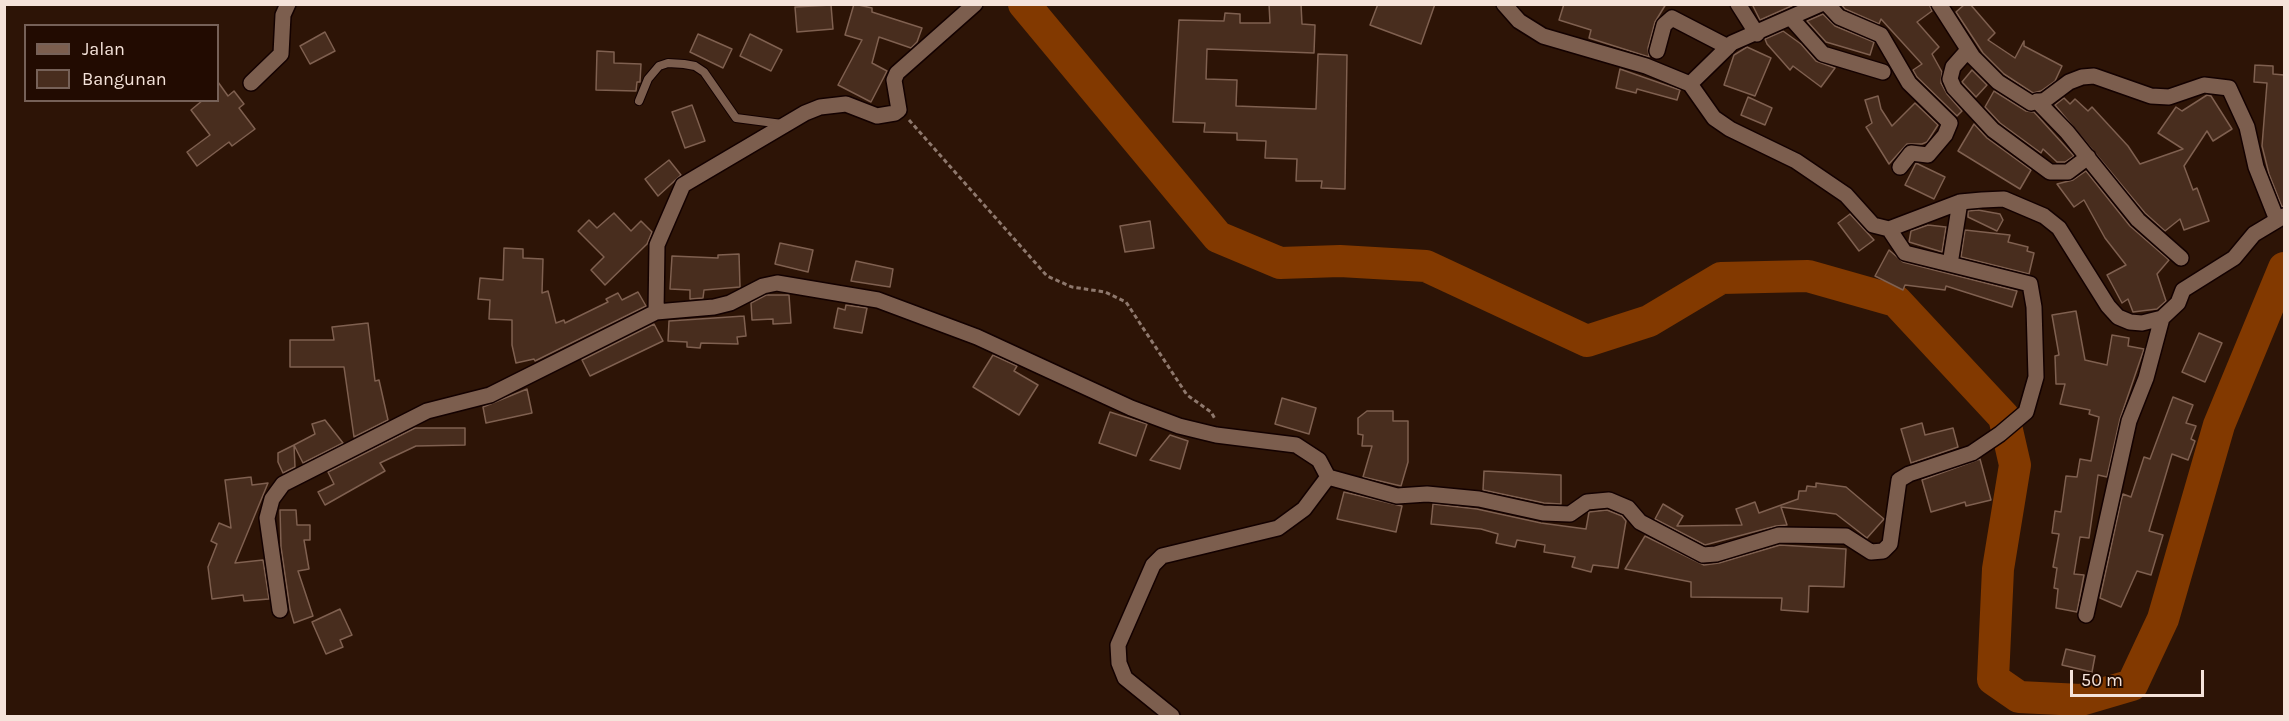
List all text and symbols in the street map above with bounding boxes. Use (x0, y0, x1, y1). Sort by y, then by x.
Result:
legend (24, 24, 219, 102)
text: Jalan (82, 38, 125, 60)
text: Bangunan (82, 68, 167, 90)
scale bar (2073, 658, 2206, 696)
text: 50 m (2081, 669, 2123, 691)

